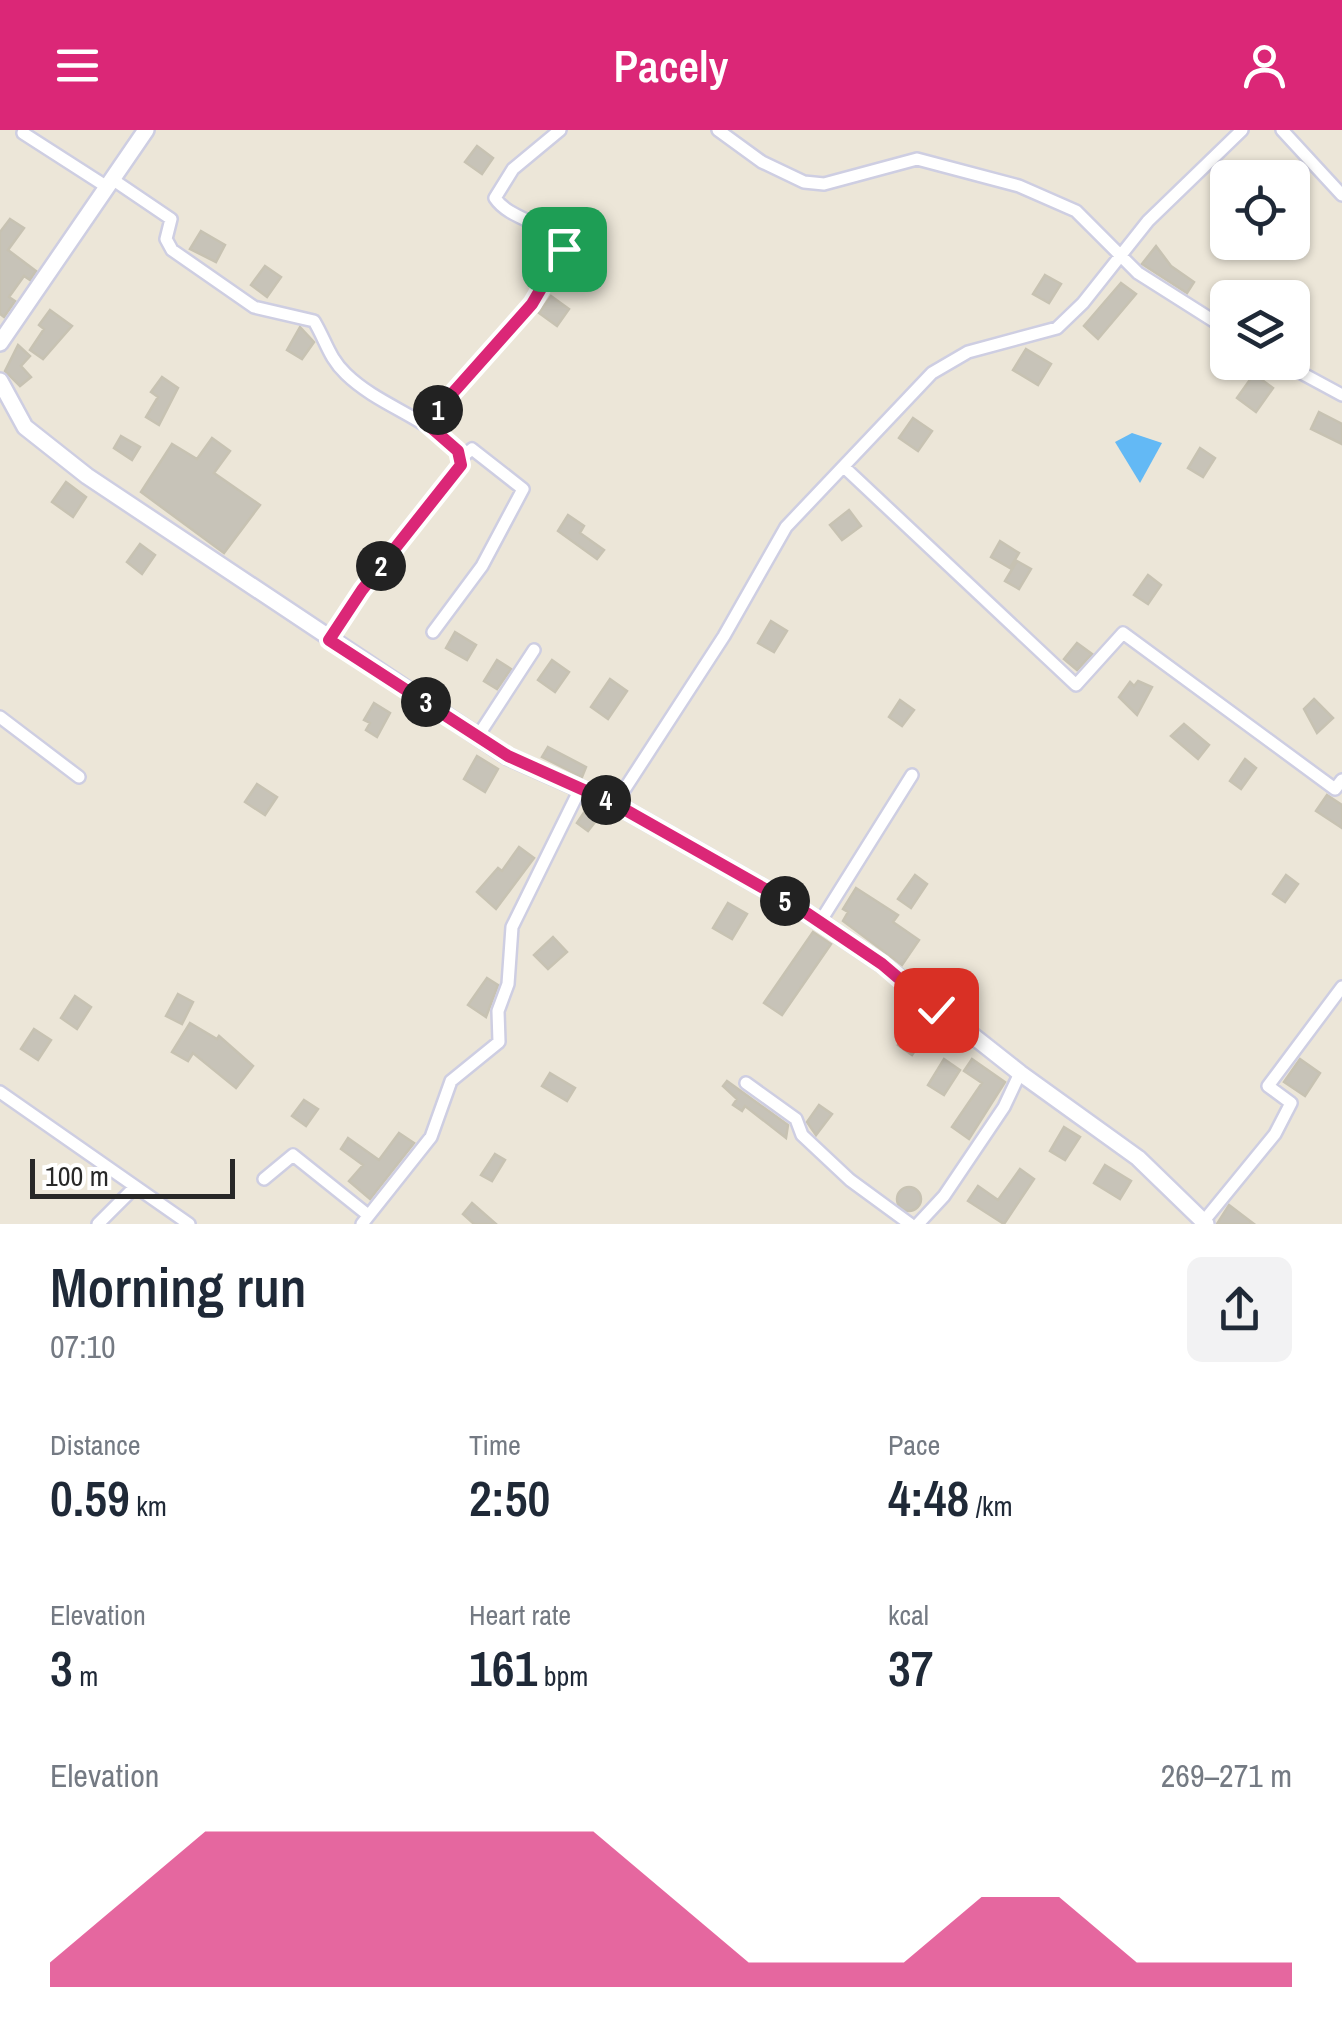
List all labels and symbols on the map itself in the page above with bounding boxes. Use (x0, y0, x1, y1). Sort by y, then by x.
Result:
pin (522, 207, 607, 292)
pin: 1 (413, 385, 463, 435)
pin: 2 (356, 541, 406, 591)
pin: 3 (401, 677, 451, 727)
pin: 4 (581, 775, 631, 825)
pin: 5 (760, 876, 810, 926)
pin (894, 968, 979, 1053)
scale bar (30, 1154, 235, 1198)

